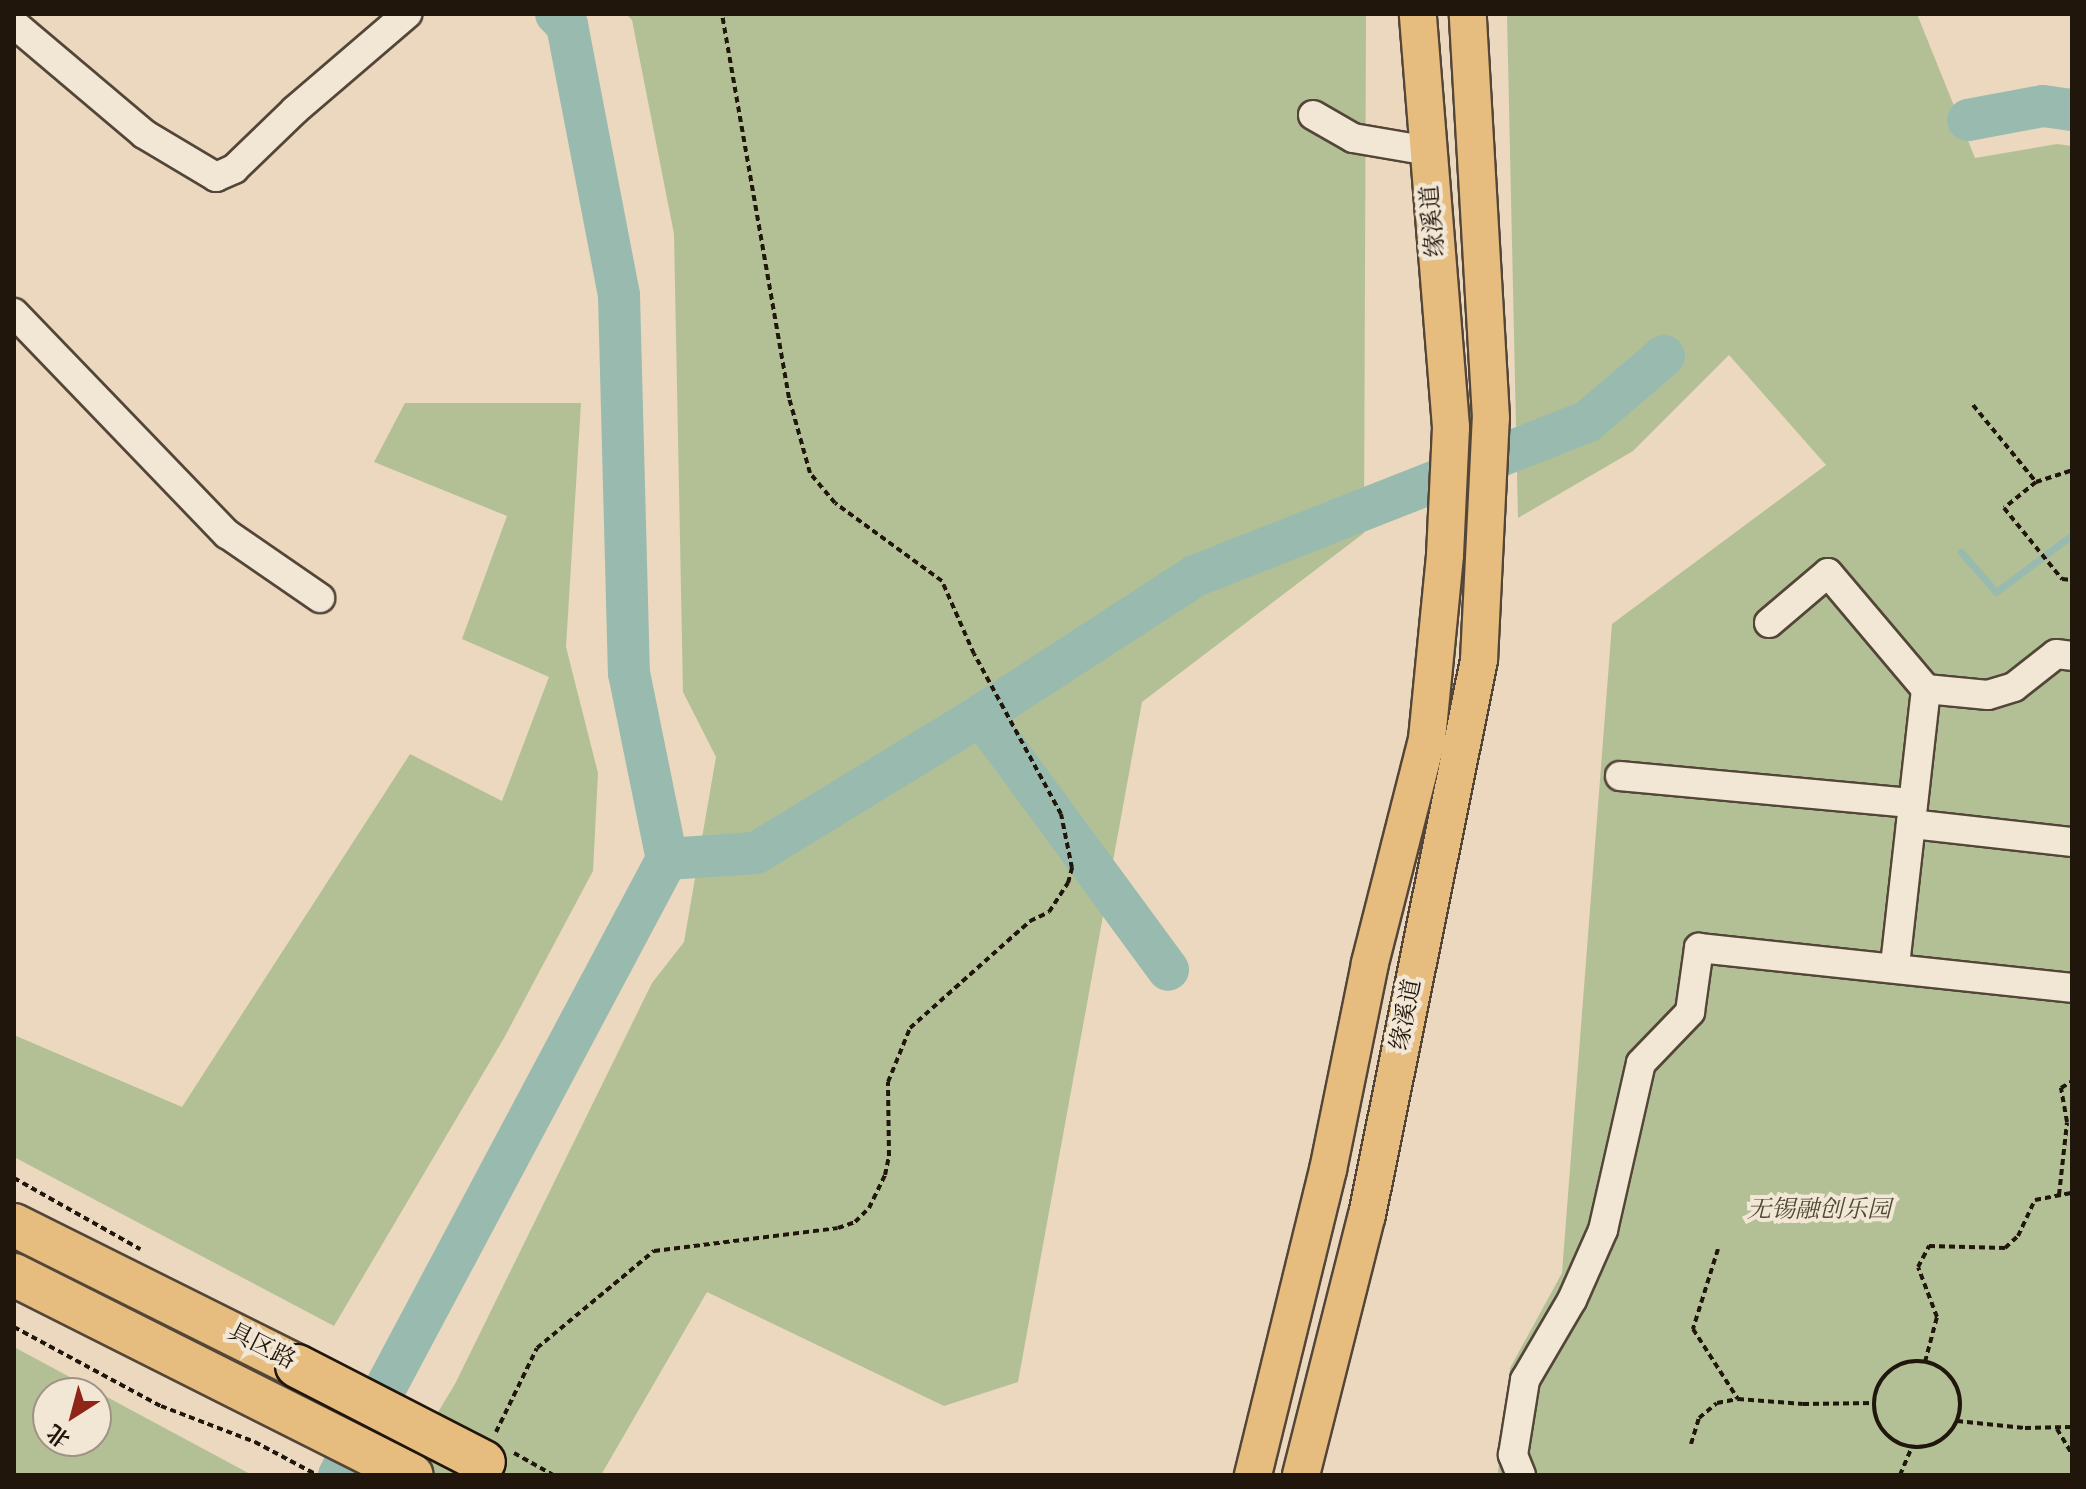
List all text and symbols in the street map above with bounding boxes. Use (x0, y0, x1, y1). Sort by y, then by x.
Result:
street label: 缘溪道 (1418, 184, 1452, 258)
street label: 缘溪道 (1387, 977, 1429, 1053)
park label: 无锡融创乐园 (1747, 1198, 1891, 1226)
street label: 具区路 (222, 1319, 300, 1377)
north arrow (32, 1377, 112, 1457)
text: 北 (44, 1419, 74, 1450)

